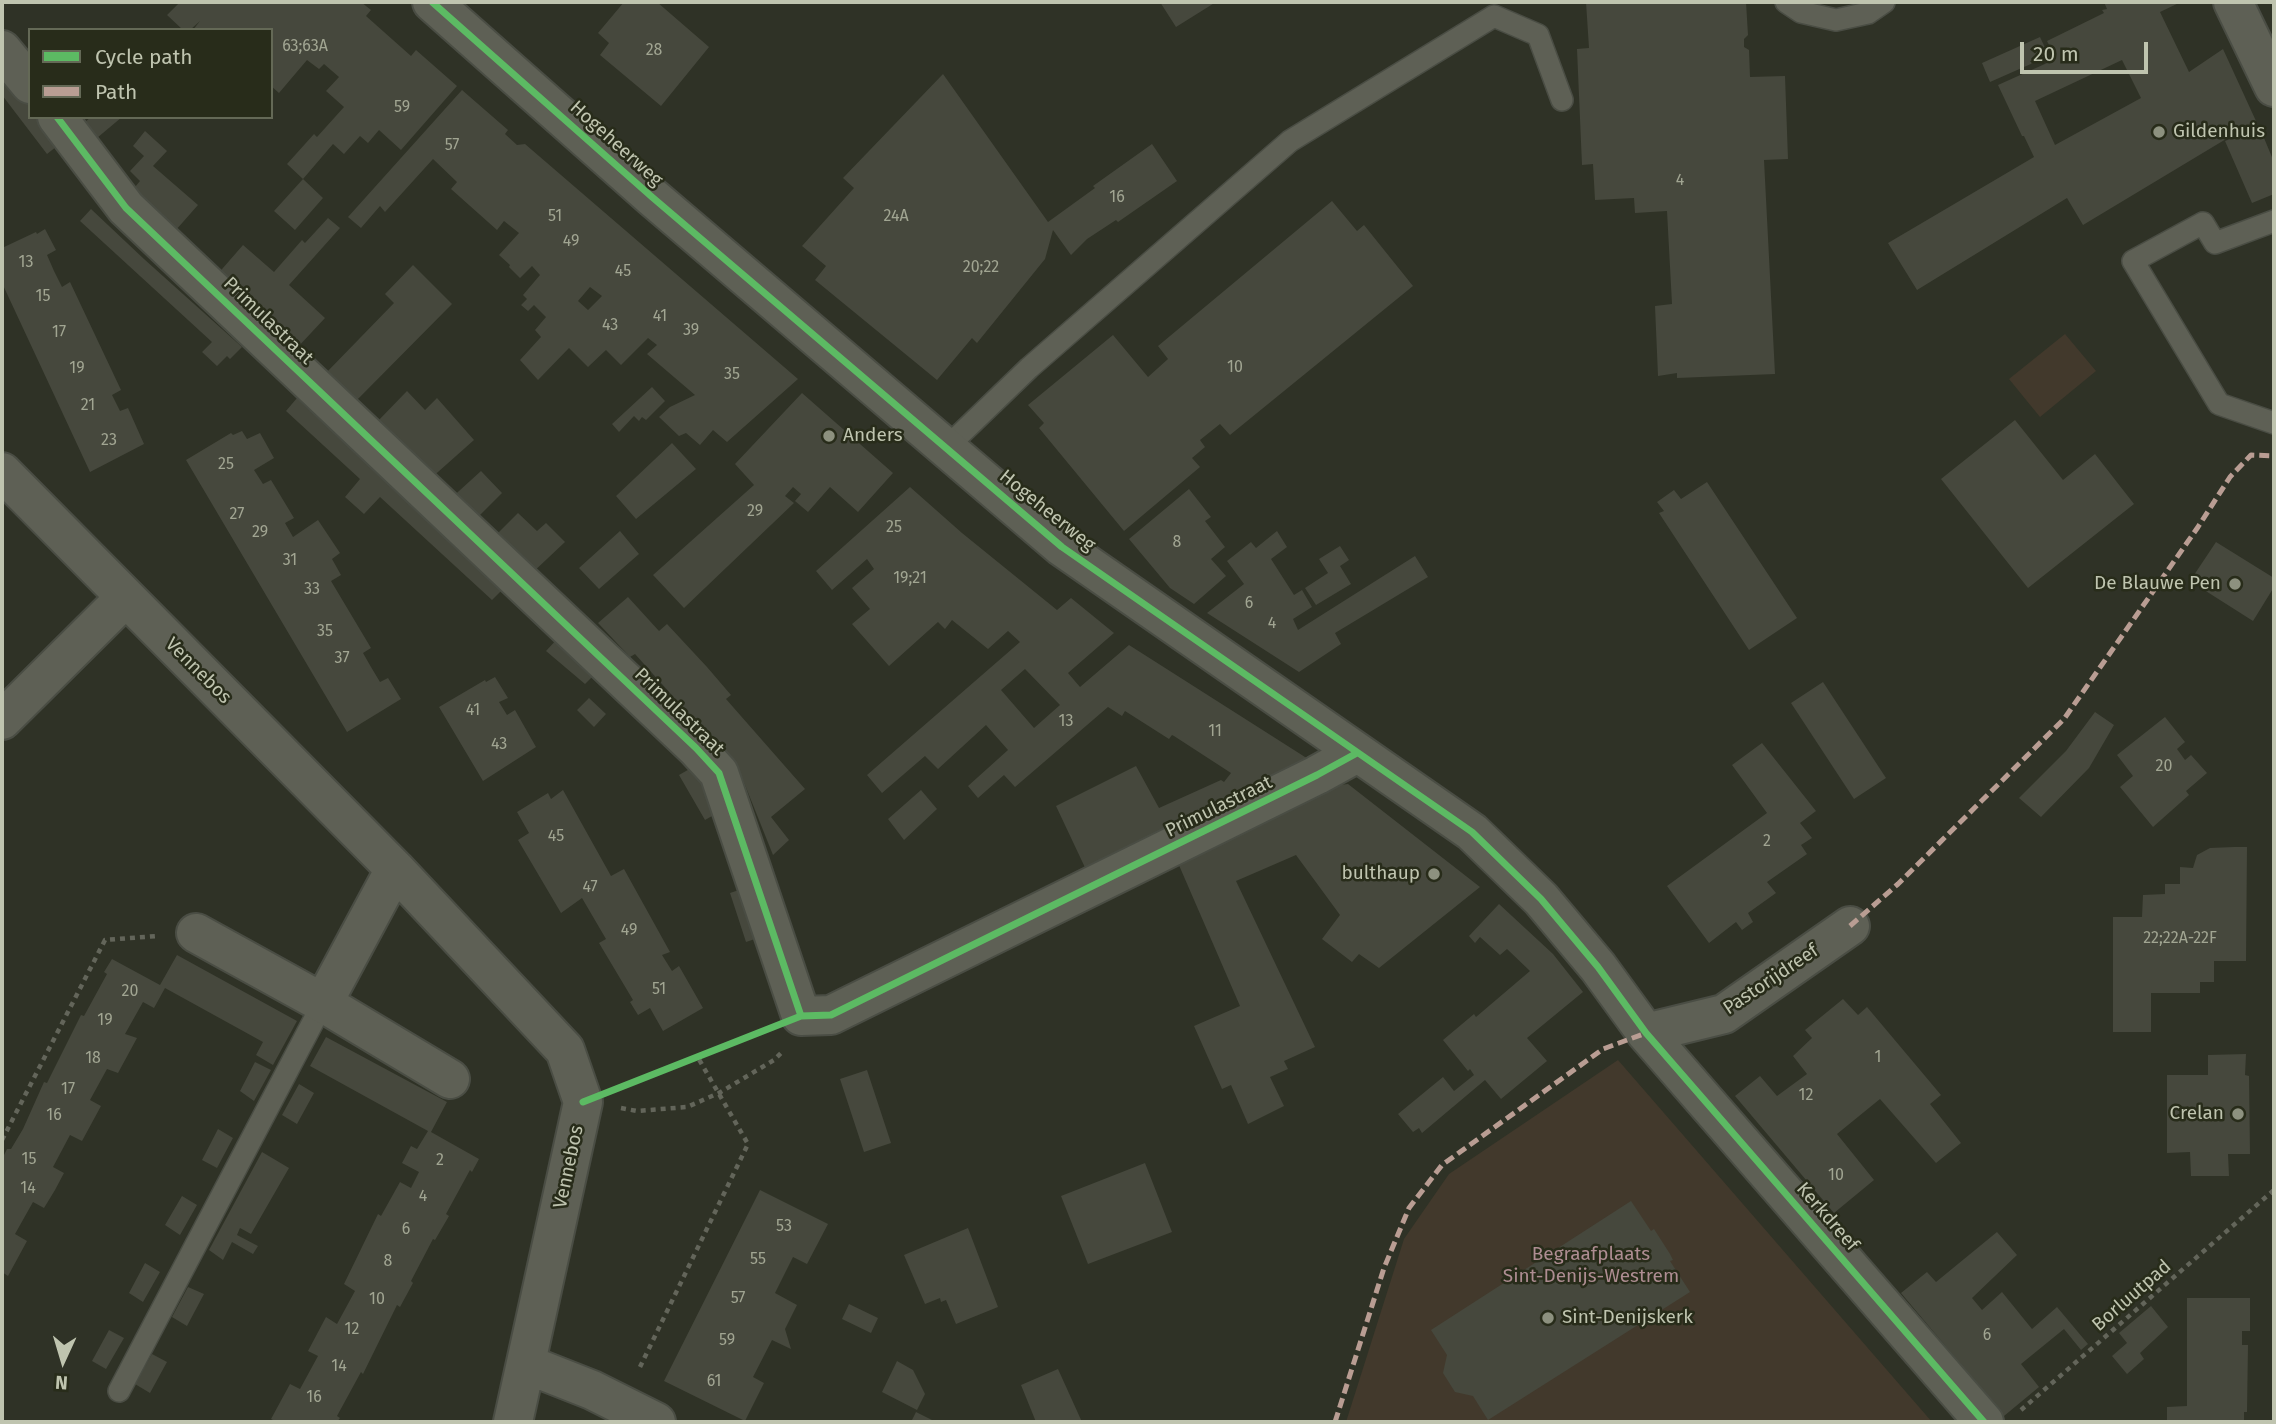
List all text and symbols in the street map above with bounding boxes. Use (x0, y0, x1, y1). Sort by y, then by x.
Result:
legend (28, 28, 273, 119)
scale bar (2024, 28, 2152, 72)
house number: 63;63A (282, 37, 328, 57)
house number: 28 (646, 41, 662, 61)
text: 20 m (2033, 41, 2079, 67)
text: Cycle path (95, 44, 193, 70)
text: Path (95, 79, 137, 105)
street label: Hogeheerweg (565, 96, 667, 192)
house number: 59 (394, 98, 410, 118)
place label: Gildenhuis (2173, 121, 2265, 143)
marker: Gildenhuis (2151, 124, 2167, 140)
house number: 57 (445, 136, 459, 156)
house number: 4 (1676, 171, 1684, 191)
house number: 16 (1109, 188, 1125, 208)
house number: 51 (548, 207, 562, 227)
house number: 24A (883, 207, 909, 227)
house number: 49 (563, 232, 579, 252)
house number: 13 (19, 253, 33, 273)
house number: 20;22 (963, 258, 999, 278)
house number: 45 (615, 262, 631, 282)
street label: Primulastraat (218, 272, 318, 370)
house number: 15 (36, 287, 50, 307)
house number: 41 (653, 307, 667, 327)
house number: 43 (602, 316, 618, 336)
house number: 39 (683, 321, 699, 341)
house number: 17 (52, 323, 66, 343)
house number: 10 (1227, 358, 1243, 378)
house number: 19 (69, 359, 85, 379)
house number: 35 (724, 365, 740, 385)
house number: 21 (81, 396, 95, 416)
place label: Anders (843, 425, 903, 447)
marker: Anders (821, 428, 837, 444)
house number: 23 (101, 431, 117, 451)
house number: 25 (218, 455, 234, 475)
street label: Hogeheerweg (994, 465, 1100, 557)
house number: 29 (747, 502, 763, 522)
house number: 27 (230, 505, 244, 525)
house number: 25 (886, 518, 902, 538)
house number: 29 (252, 523, 268, 543)
house number: 8 (1173, 533, 1181, 553)
house number: 31 (283, 551, 297, 571)
house number: 19;21 (893, 569, 927, 589)
place label: De Blauwe Pen (2094, 573, 2221, 595)
marker: De Blauwe Pen (2227, 576, 2243, 592)
house number: 33 (304, 580, 320, 600)
house number: 6 (1245, 594, 1253, 614)
house number: 4 (1268, 614, 1276, 634)
house number: 35 (317, 622, 333, 642)
street label: Vennebos (160, 633, 236, 709)
house number: 37 (334, 649, 350, 669)
street label: Primulastraat (629, 663, 729, 761)
house number: 41 (466, 701, 480, 721)
house number: 13 (1059, 712, 1073, 732)
house number: 11 (1208, 722, 1222, 742)
house number: 43 (491, 735, 507, 755)
house number: 20 (2156, 757, 2172, 777)
street label: Primulastraat (1162, 771, 1276, 843)
house number: 45 (548, 827, 564, 847)
house number: 2 (1763, 832, 1771, 852)
place label: bulthaup (1341, 863, 1420, 885)
marker: bulthaup (1426, 866, 1442, 882)
house number: 47 (582, 878, 598, 898)
house number: 49 (621, 921, 637, 941)
house number: 22;22A-22F (2143, 929, 2217, 949)
street label: Pastorijdreef (1719, 940, 1823, 1020)
house number: 51 (652, 980, 666, 1000)
house number: 20 (122, 982, 138, 1002)
house number: 19 (97, 1011, 113, 1031)
house number: 1 (1875, 1048, 1881, 1068)
house number: 18 (85, 1049, 101, 1069)
house number: 17 (61, 1080, 75, 1100)
house number: 12 (1799, 1086, 1813, 1106)
place label: Crelan (2170, 1103, 2224, 1125)
house number: 16 (46, 1106, 62, 1126)
marker: Crelan (2230, 1106, 2246, 1122)
street label: Vennebos (549, 1123, 589, 1211)
house number: 15 (22, 1150, 36, 1170)
house number: 2 (436, 1151, 444, 1171)
house number: 10 (1828, 1166, 1844, 1186)
street label: Kerkdreef (1791, 1178, 1863, 1256)
house number: 14 (20, 1179, 36, 1199)
house number: 4 (419, 1187, 427, 1207)
house number: 53 (776, 1217, 792, 1237)
house number: 6 (402, 1220, 410, 1240)
park label: Begraafplaats Sint-Denijs-Westrem (1503, 1244, 1679, 1288)
house number: 55 (750, 1250, 766, 1270)
house number: 8 (384, 1252, 392, 1272)
street label: Borluutpad (2088, 1255, 2176, 1337)
house number: 57 (731, 1289, 745, 1309)
house number: 10 (369, 1290, 385, 1310)
place label: Sint-Denijskerk (1562, 1307, 1693, 1329)
marker: Sint-Denijskerk (1540, 1310, 1556, 1326)
house number: 12 (345, 1320, 359, 1340)
north arrow (28, 1326, 98, 1396)
house number: 6 (1983, 1326, 1991, 1346)
house number: 59 (719, 1331, 735, 1351)
house number: 14 (331, 1357, 347, 1377)
text: N (54, 1371, 69, 1394)
house number: 61 (707, 1372, 721, 1392)
house number: 16 (306, 1388, 322, 1408)

